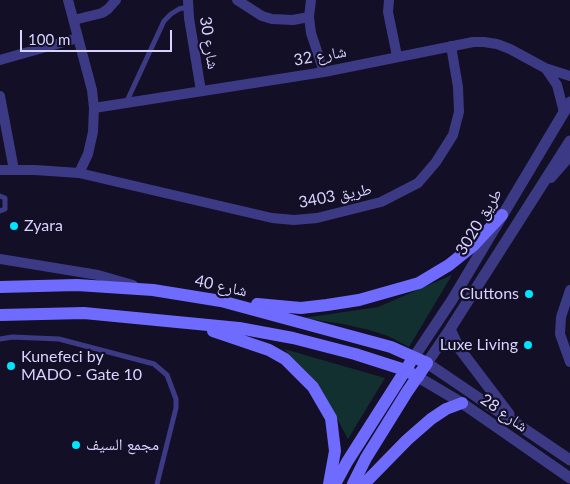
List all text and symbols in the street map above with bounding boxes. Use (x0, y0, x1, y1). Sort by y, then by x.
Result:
street label: شارع 30 (195, 15, 223, 71)
scale bar (22, 20, 175, 52)
text: 100 m (28, 30, 70, 48)
street label: شارع 32 (292, 42, 348, 70)
street label: طريق 3403 (297, 180, 373, 212)
street label: طريق 3020 (452, 185, 506, 259)
place label: Zyara (24, 216, 63, 236)
marker: Zyara (8, 220, 20, 232)
street label: شارع 40 (193, 271, 249, 301)
place label: Cluttons (460, 284, 519, 304)
marker: Cluttons (523, 288, 535, 300)
place label: Luxe Living (440, 335, 518, 355)
marker: Luxe Living (522, 339, 534, 351)
place label: Kunefeci by MADO - Gate 10 (21, 347, 142, 385)
marker: Kunefeci by MADO - Gate 10 (5, 360, 17, 372)
street label: شارع 28 (477, 390, 531, 436)
place label: مجمع السيف (86, 435, 159, 455)
marker: مجمع السيف (70, 439, 82, 451)

